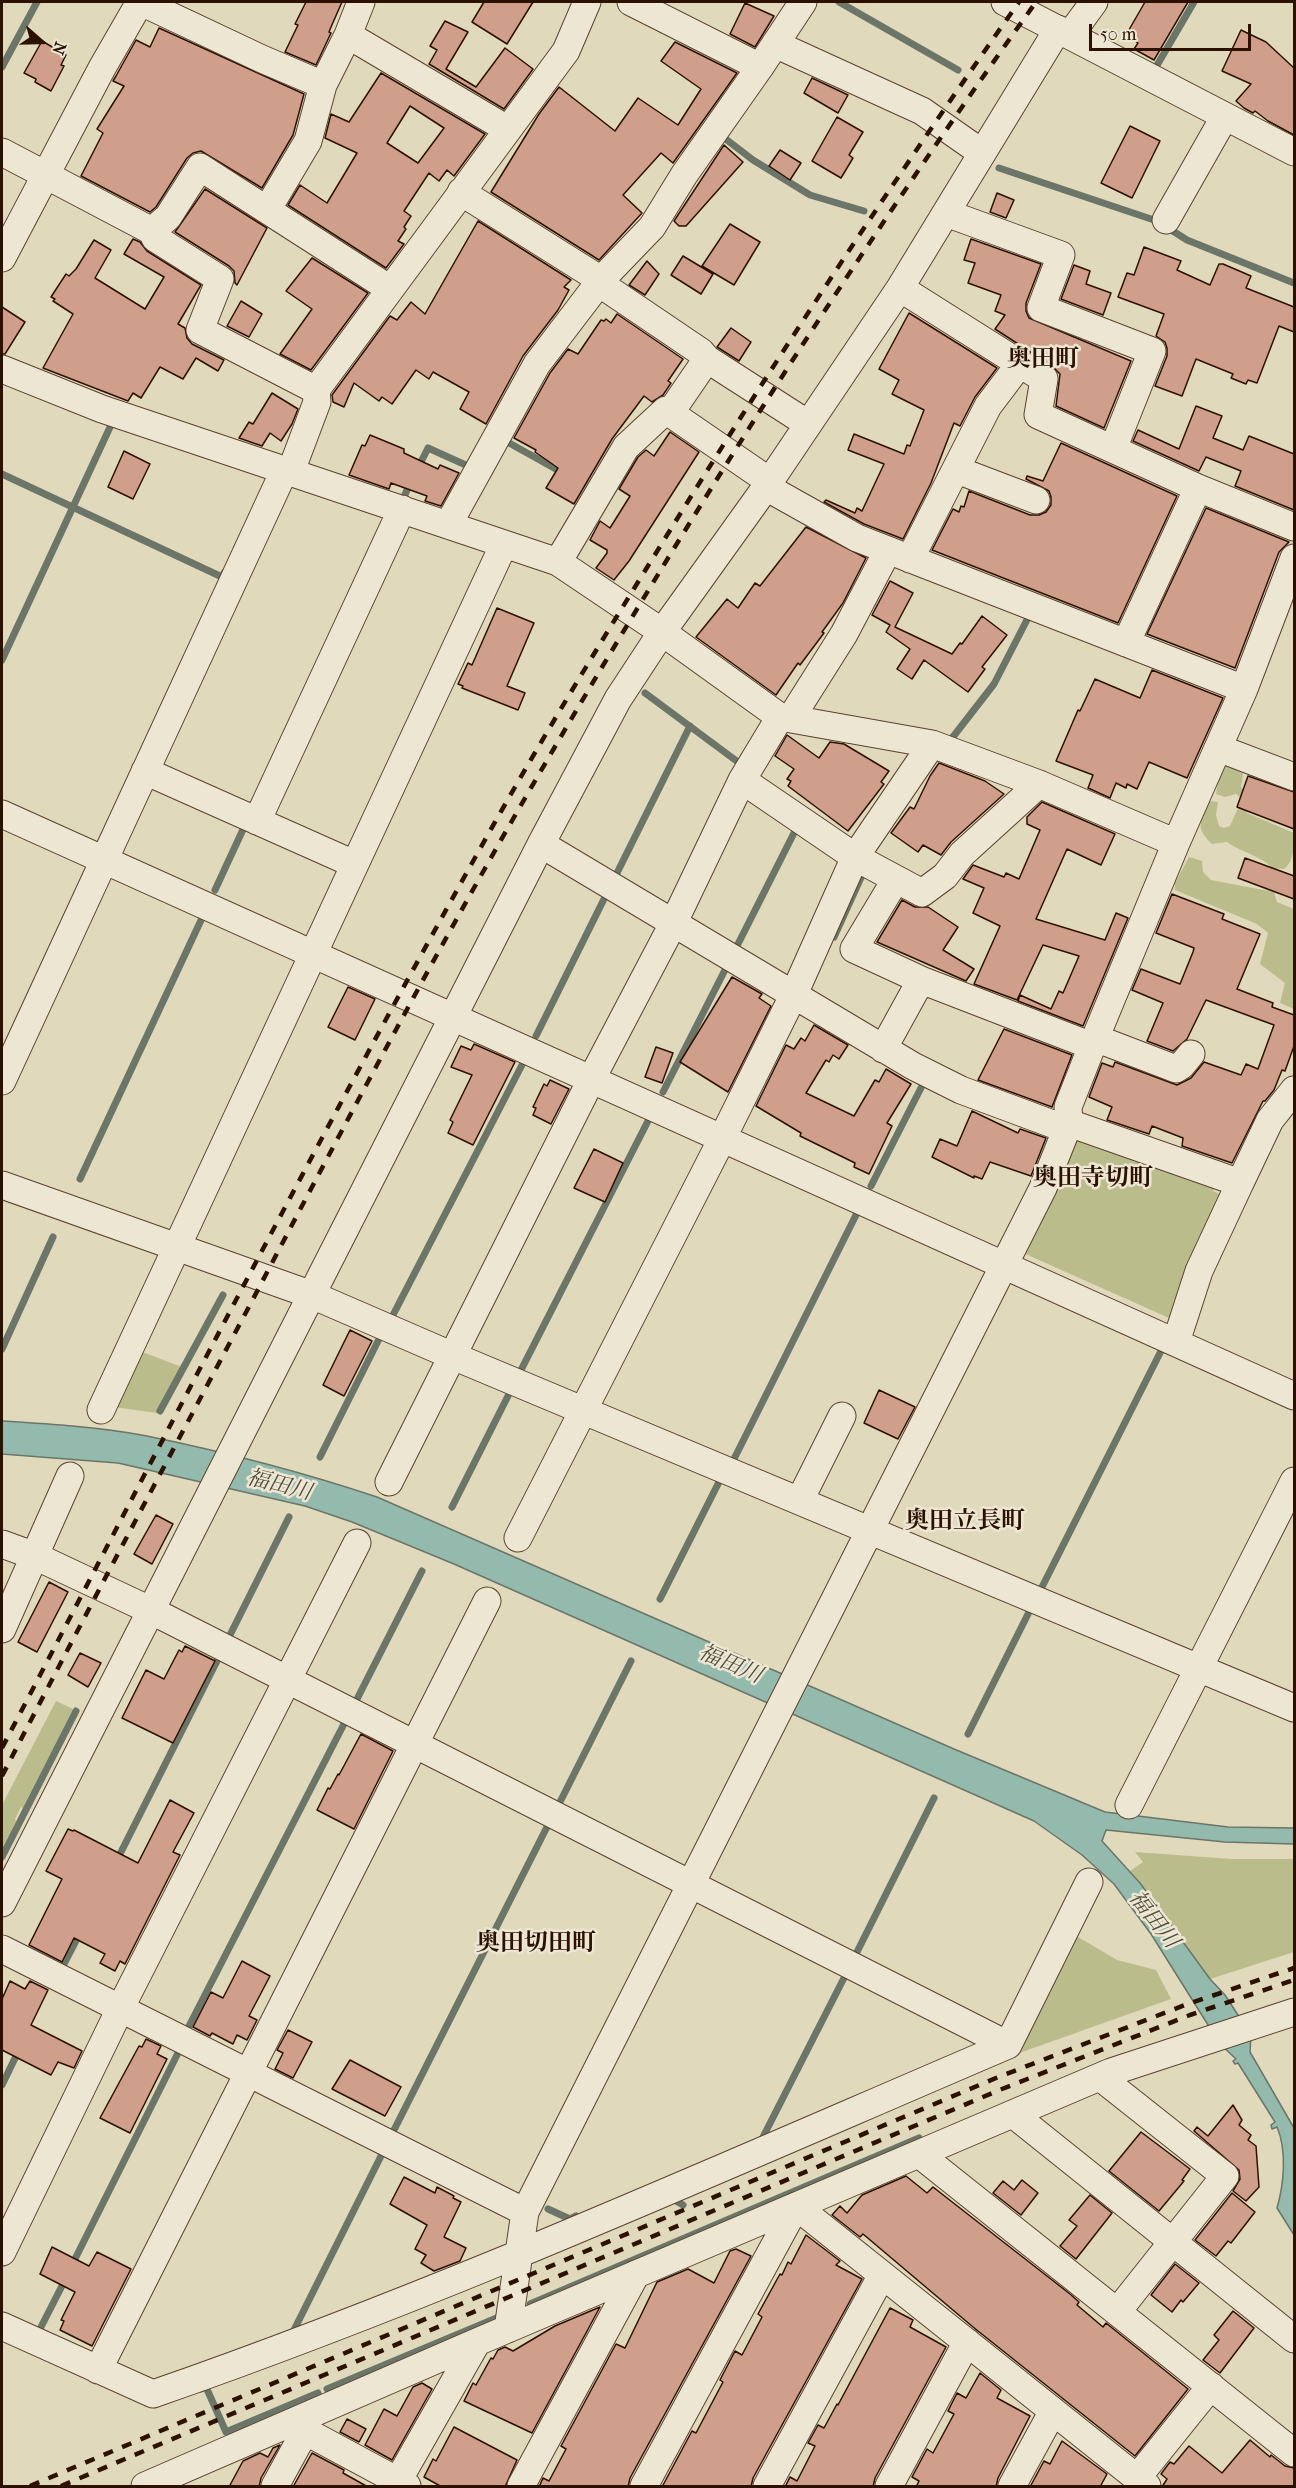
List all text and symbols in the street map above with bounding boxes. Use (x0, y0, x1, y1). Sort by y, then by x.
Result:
north arrow (12, 12, 72, 72)
scale bar (1092, 12, 1254, 50)
text: 50 m (1100, 24, 1136, 45)
text: N (48, 39, 70, 57)
district label: 奥田町 (1007, 346, 1079, 374)
district label: 奥田寺切町 (1033, 1165, 1153, 1193)
water label: 福田川 (244, 1465, 314, 1507)
district label: 奥田立長町 (905, 1508, 1025, 1536)
water label: 福田川 (694, 1640, 766, 1690)
water label: 福田川 (1122, 1886, 1184, 1954)
district label: 奥田切田町 (476, 1930, 596, 1958)

